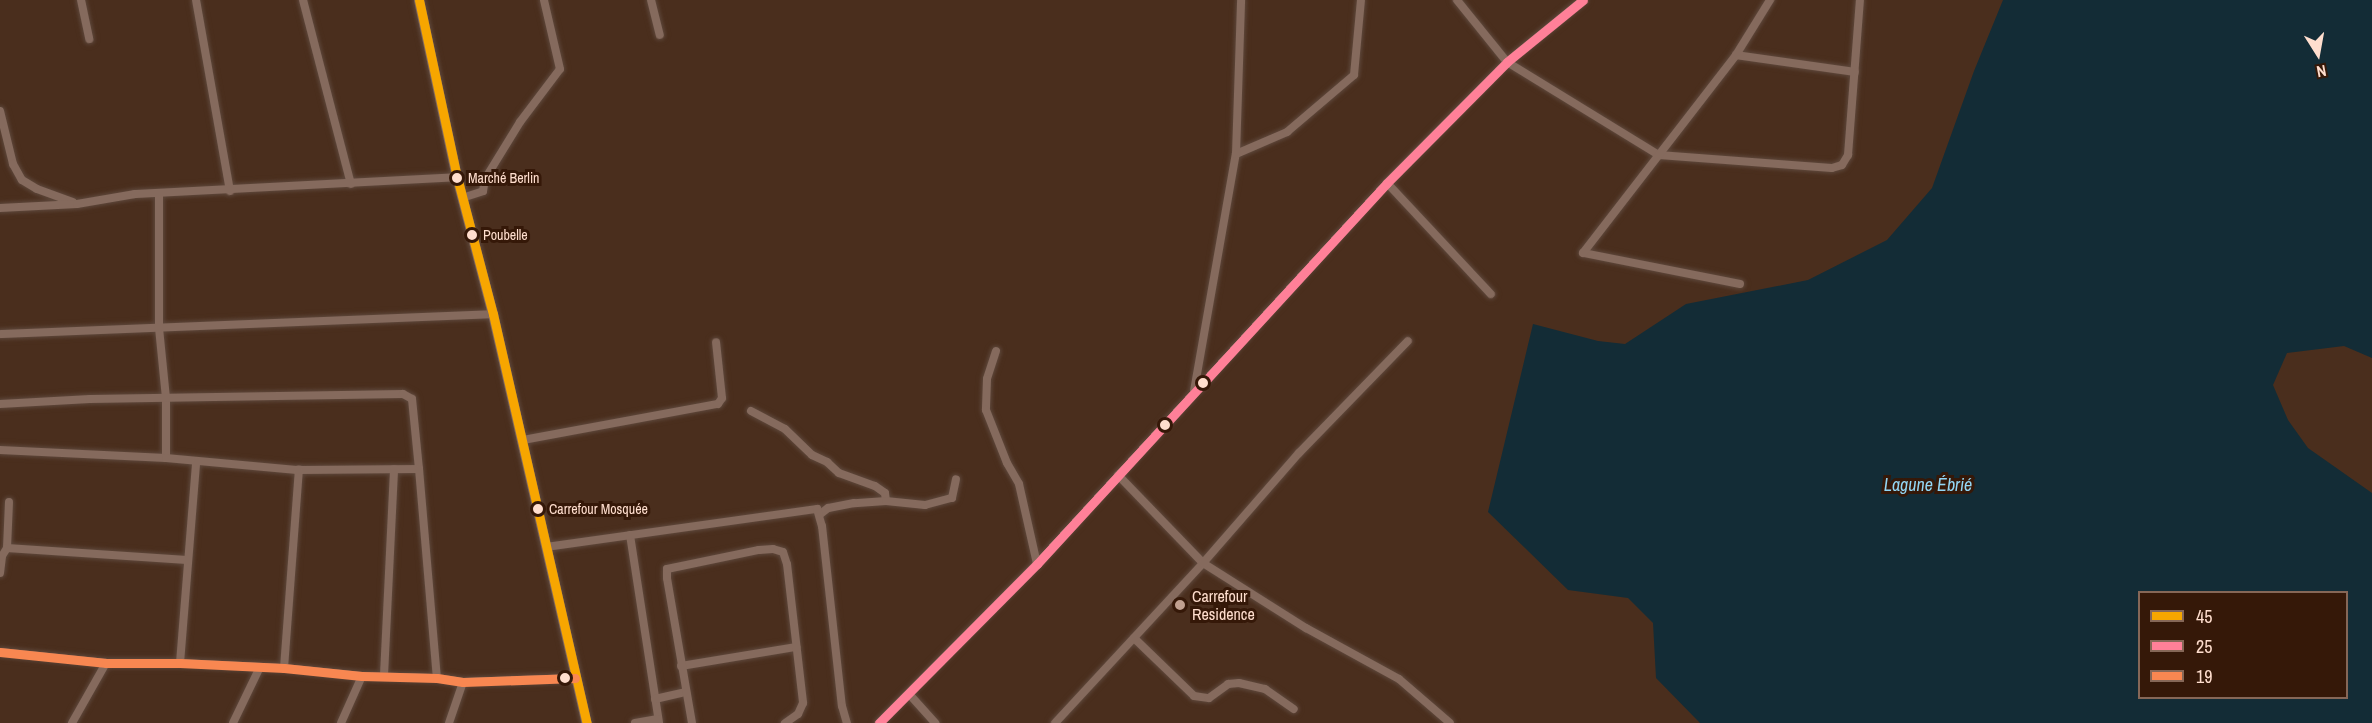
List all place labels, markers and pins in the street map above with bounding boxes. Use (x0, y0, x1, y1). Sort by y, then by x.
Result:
place label: Marché Berlin (468, 170, 539, 186)
marker: Marché Berlin (451, 172, 463, 184)
place label: Poubelle (483, 227, 528, 243)
marker: Poubelle (466, 229, 478, 241)
unlabelled marker (1197, 377, 1209, 389)
unlabelled marker (1159, 419, 1171, 431)
place label: Carrefour Mosquée (549, 501, 648, 517)
marker: Carrefour Mosquée (532, 503, 544, 515)
place label: Carrefour Residence (1192, 586, 1255, 624)
marker: Carrefour Residence (1173, 598, 1187, 612)
unlabelled marker (559, 672, 571, 684)

